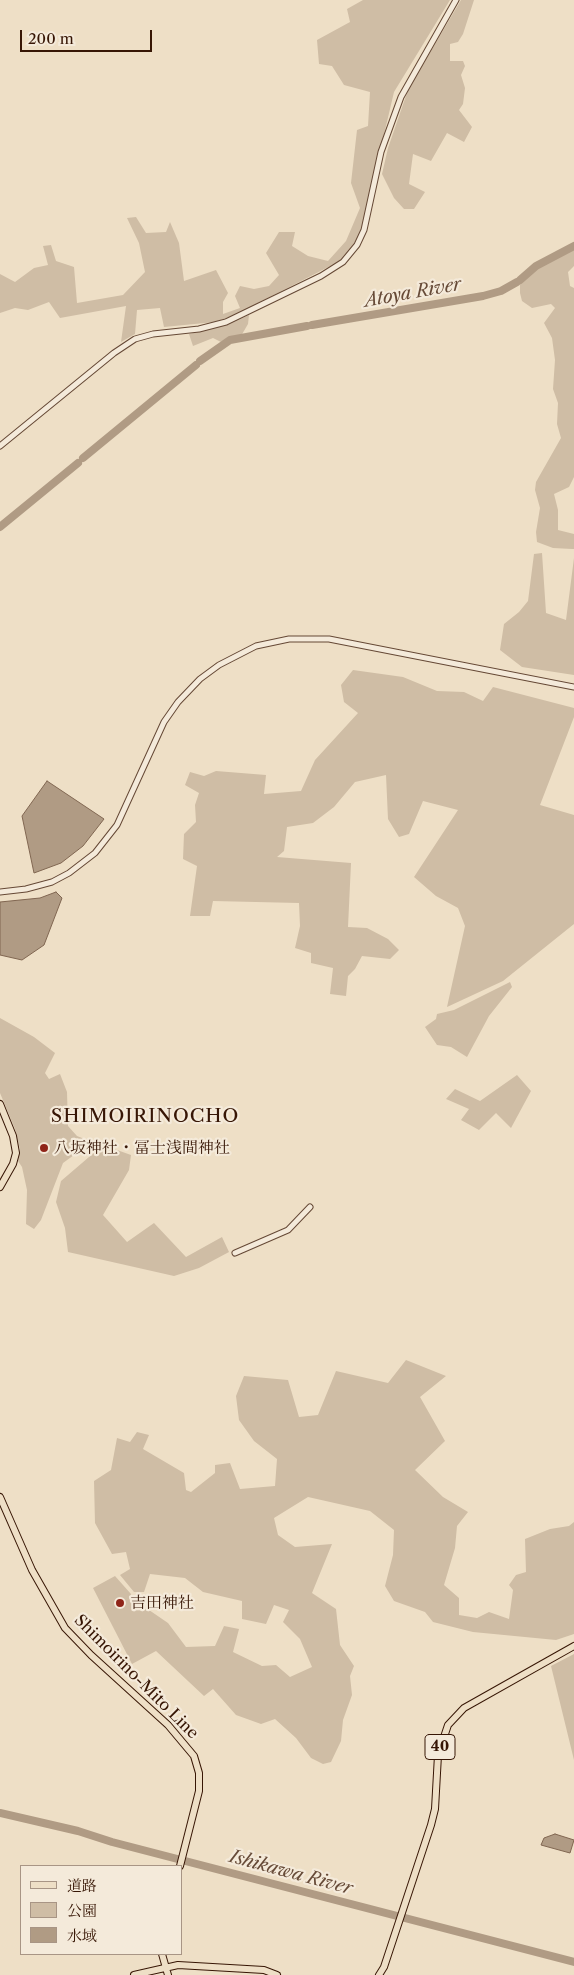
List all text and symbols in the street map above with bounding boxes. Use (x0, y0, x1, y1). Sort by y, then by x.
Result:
scale bar (22, 20, 155, 52)
text: 200 m (28, 29, 74, 48)
water label: Atoya River (363, 274, 463, 312)
district label: SHIMOIRINOCHO (49, 1106, 241, 1128)
place label: 八坂神社・冨士浅間神社 (54, 1138, 230, 1158)
marker: 八坂神社・冨士浅間神社 (38, 1142, 50, 1154)
place label: 吉田神社 (130, 1593, 194, 1613)
marker: 吉田神社 (114, 1597, 126, 1609)
street label: Shimoirino-Mito Line (70, 1611, 202, 1743)
road number: 40 (425, 1734, 455, 1760)
water label: Ishikawa River (227, 1846, 355, 1900)
legend (20, 1865, 182, 1955)
text: 道路 (67, 1876, 97, 1895)
text: 公園 (67, 1901, 97, 1920)
text: 水域 (67, 1926, 97, 1945)

